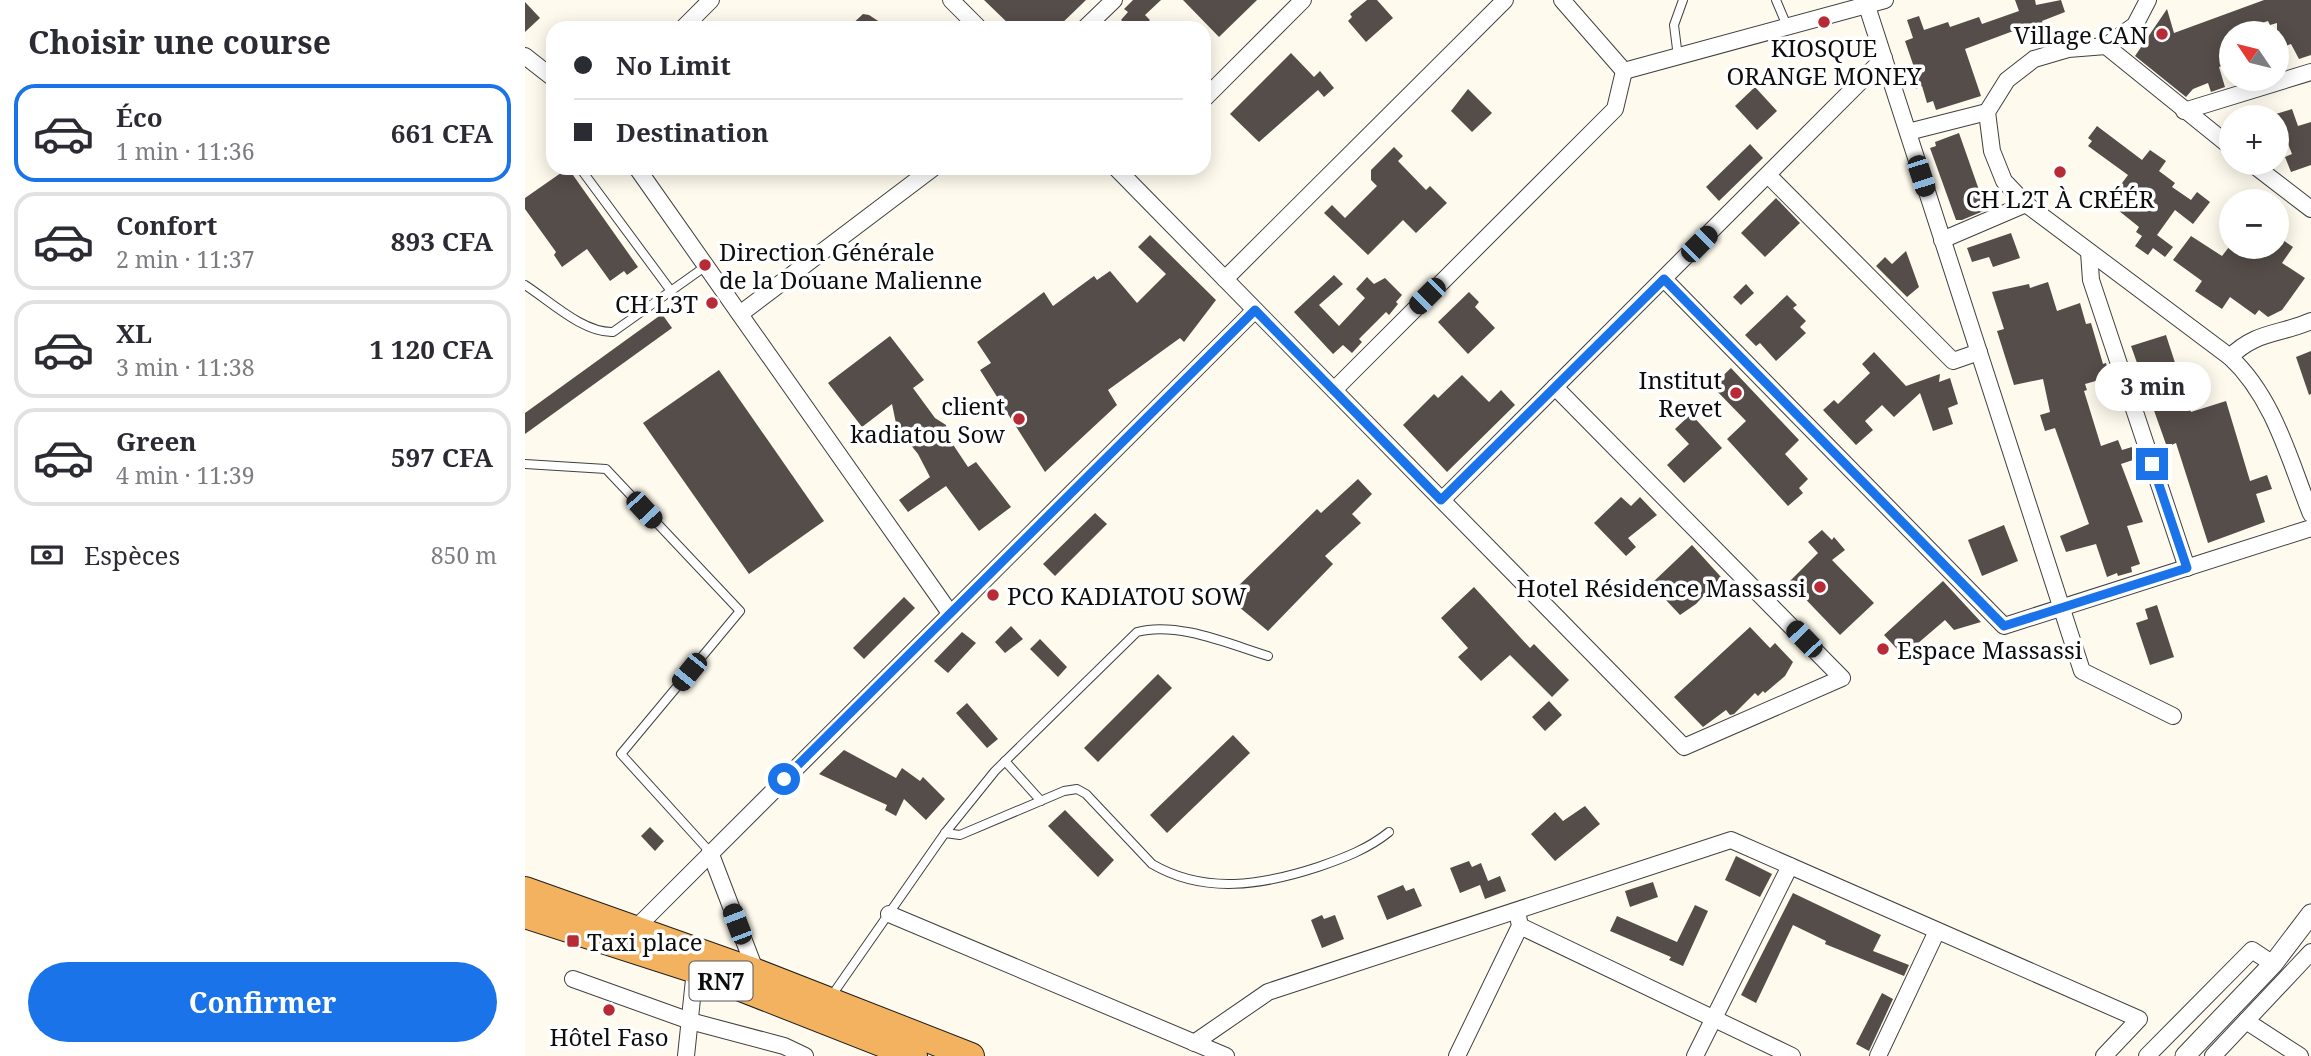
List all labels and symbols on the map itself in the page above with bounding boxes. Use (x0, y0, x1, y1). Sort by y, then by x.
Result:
marker: KIOSQUE ORANGE MONEY (1816, 14, 1832, 30)
place label: Village CAN (2014, 18, 2148, 51)
north arrow (2219, 21, 2289, 91)
marker: Village CAN (2154, 26, 2170, 42)
place label: KIOSQUE ORANGE MONEY (1726, 31, 1923, 92)
car (1905, 153, 1938, 199)
marker: CH L2T À CRÉÉR (2052, 164, 2068, 180)
place label: CH L2T À CRÉÉR (1966, 182, 2155, 215)
car (1677, 222, 1722, 266)
place label: Direction Générale de la Douane Malienne (719, 235, 982, 296)
marker: Direction Générale de la Douane Malienne (697, 257, 713, 273)
car (1405, 274, 1450, 318)
place label: CH L3T (615, 287, 698, 320)
marker: CH L3T (704, 295, 720, 311)
place label: Institut Revet (1639, 363, 1722, 424)
callout: 3 min (2094, 363, 2210, 412)
marker: Institut Revet (1728, 385, 1744, 401)
place label: client kadiatou Sow (850, 389, 1005, 450)
marker: client kadiatou Sow (1011, 411, 1027, 427)
route end (2136, 448, 2168, 480)
car (622, 487, 667, 533)
place label: Hotel Résidence Massassi (1517, 571, 1806, 604)
place label: PCO KADIATOU SOW (1007, 579, 1247, 612)
marker: Hotel Résidence Massassi (1812, 579, 1828, 595)
marker: PCO KADIATOU SOW (985, 587, 1001, 603)
car (1782, 617, 1827, 661)
place label: Espace Massassi (1897, 633, 2083, 666)
marker: Espace Massassi (1875, 641, 1891, 657)
car (668, 649, 711, 695)
route start (768, 763, 800, 795)
car (720, 901, 755, 947)
place label: Taxi place (587, 925, 703, 958)
marker: Taxi place (565, 933, 581, 949)
road number: RN7 (689, 962, 753, 1000)
marker: Hôtel Faso (601, 1002, 617, 1018)
place label: Hôtel Faso (549, 1020, 669, 1053)

